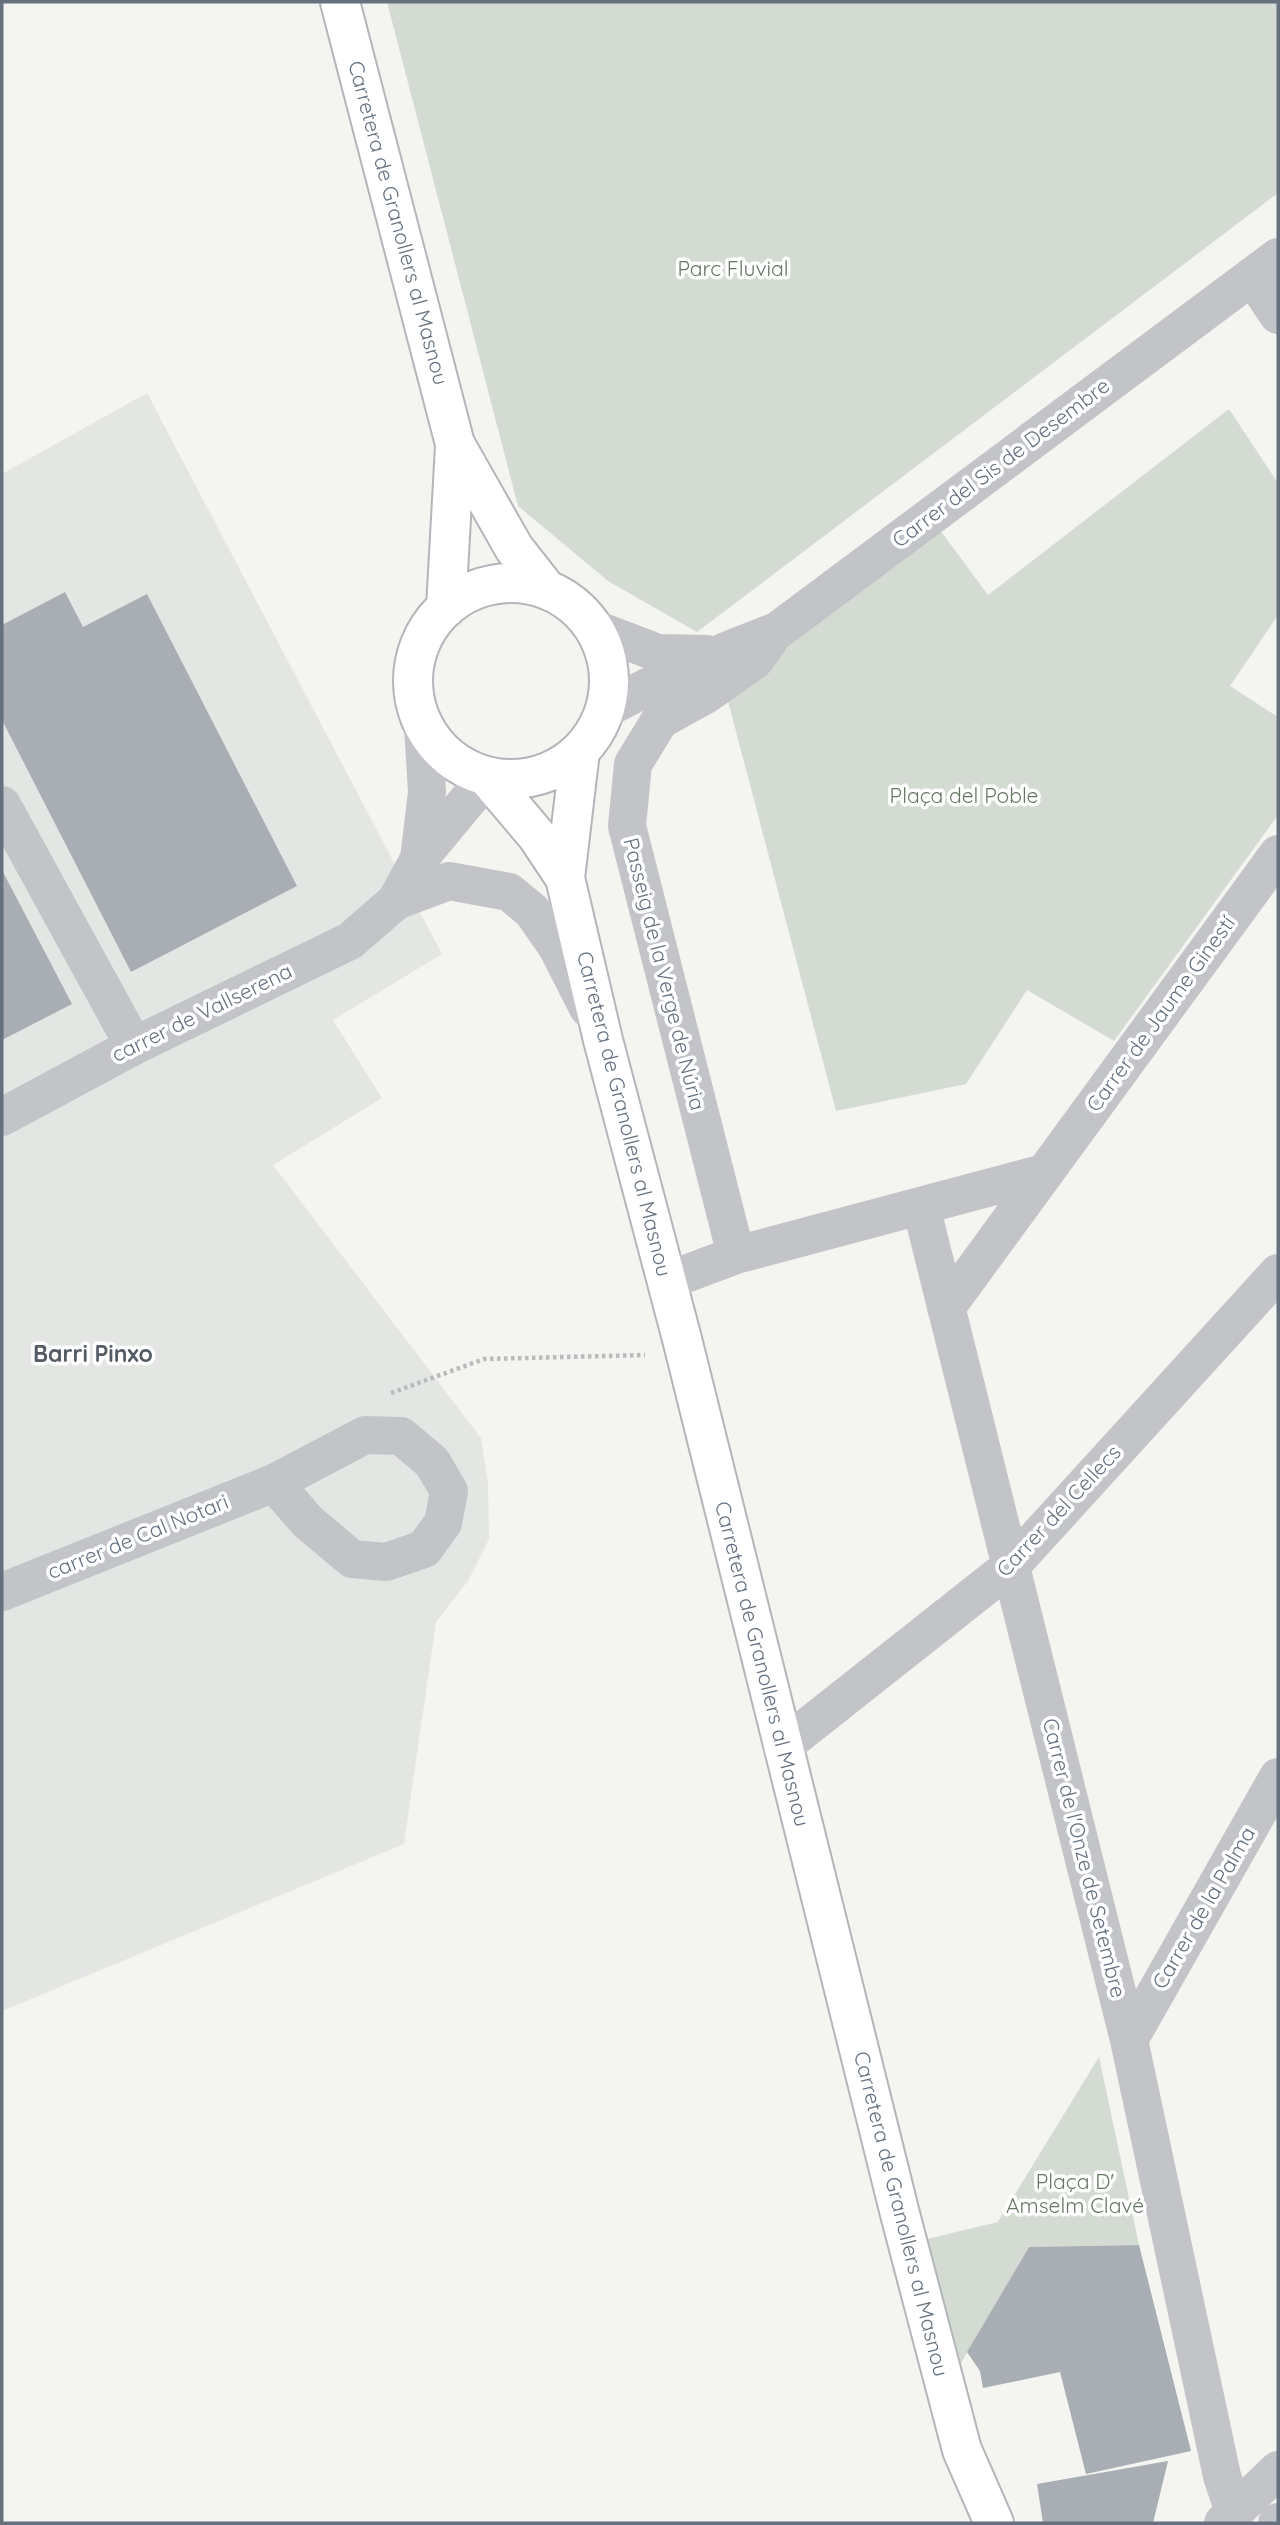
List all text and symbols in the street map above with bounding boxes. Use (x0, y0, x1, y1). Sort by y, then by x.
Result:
street label: Carretera de Granollers al Masnou (343, 58, 455, 388)
park label: Parc Fluvial (677, 255, 789, 281)
street label: Carrer del Sis de Desembre (887, 372, 1114, 552)
park label: Plaça del Poble (890, 782, 1038, 808)
street label: Passeig de la Verge de Núria (618, 835, 711, 1113)
street label: Carrer de Jaume Ginestí (1080, 910, 1240, 1116)
street label: Carretera de Granollers al Masnou (572, 948, 678, 1279)
street label: carrer de Vallserena (107, 957, 296, 1067)
district label: Barri Pinxo (33, 1339, 153, 1368)
street label: Carrer del Cellecs (991, 1439, 1126, 1582)
street label: carrer de Cal Notari (43, 1488, 232, 1584)
street label: Carretera de Granollers al Masnou (710, 1498, 816, 1829)
street label: Carrer de l'Onze de Setembre (1038, 1715, 1132, 2000)
street label: Carrer de la Palma (1146, 1822, 1260, 1993)
street label: Carretera de Granollers al Masnou (849, 2048, 955, 2379)
park label: Plaça D' Amselm Clavé (1006, 2168, 1144, 2218)

